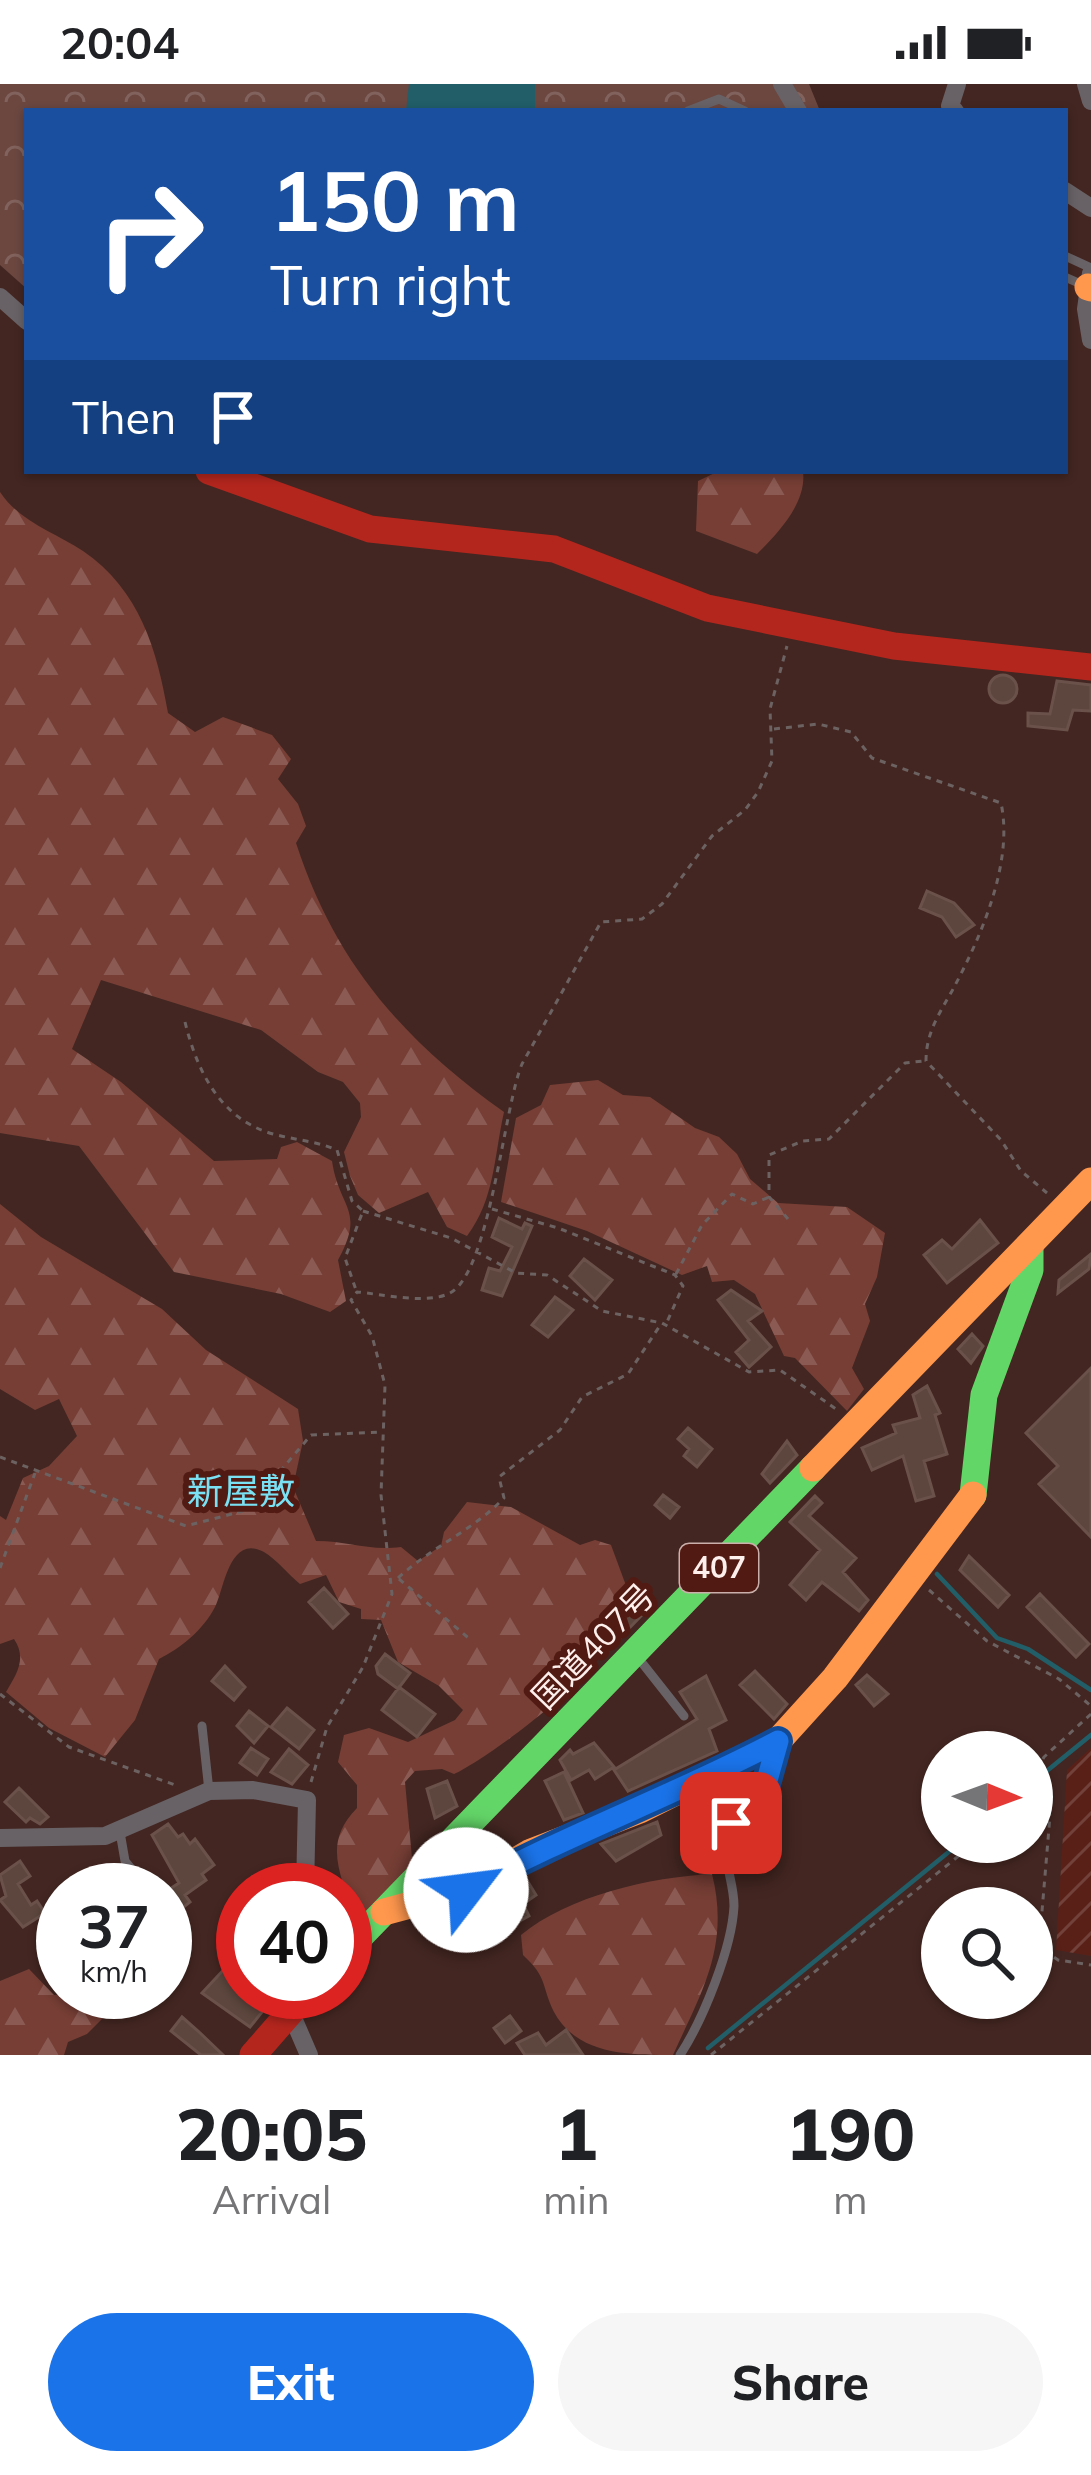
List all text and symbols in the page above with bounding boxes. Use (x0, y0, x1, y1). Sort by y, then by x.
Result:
text: 20:04 (60, 14, 179, 70)
text: 150 m (270, 147, 520, 252)
icon: right (72, 156, 228, 312)
text: Turn right (270, 251, 511, 319)
icon: arrive (200, 384, 266, 450)
text: Then (72, 389, 176, 445)
district label: 新屋敷 (187, 1468, 295, 1513)
road number: 407 (680, 1544, 758, 1592)
street label: 国道407号 (523, 1574, 662, 1717)
north arrow (921, 1731, 1053, 1863)
map controls (921, 1731, 1053, 2019)
pin (680, 1772, 782, 1874)
icon: arrive (698, 1790, 764, 1856)
position arrow (403, 1827, 529, 1953)
speed limit sign: 40 (216, 1863, 372, 2019)
button: search (921, 1887, 1053, 2019)
text: 37 (78, 1888, 150, 1963)
text: km/h (80, 1952, 148, 1990)
text: 20:05 (176, 2088, 367, 2178)
text: 1 (555, 2088, 598, 2178)
text: 190 (786, 2088, 915, 2178)
text: Arrival (212, 2175, 331, 2224)
text: min (543, 2175, 610, 2224)
text: m (833, 2175, 867, 2224)
button: Exit (48, 2313, 534, 2451)
button: Share (558, 2313, 1043, 2451)

